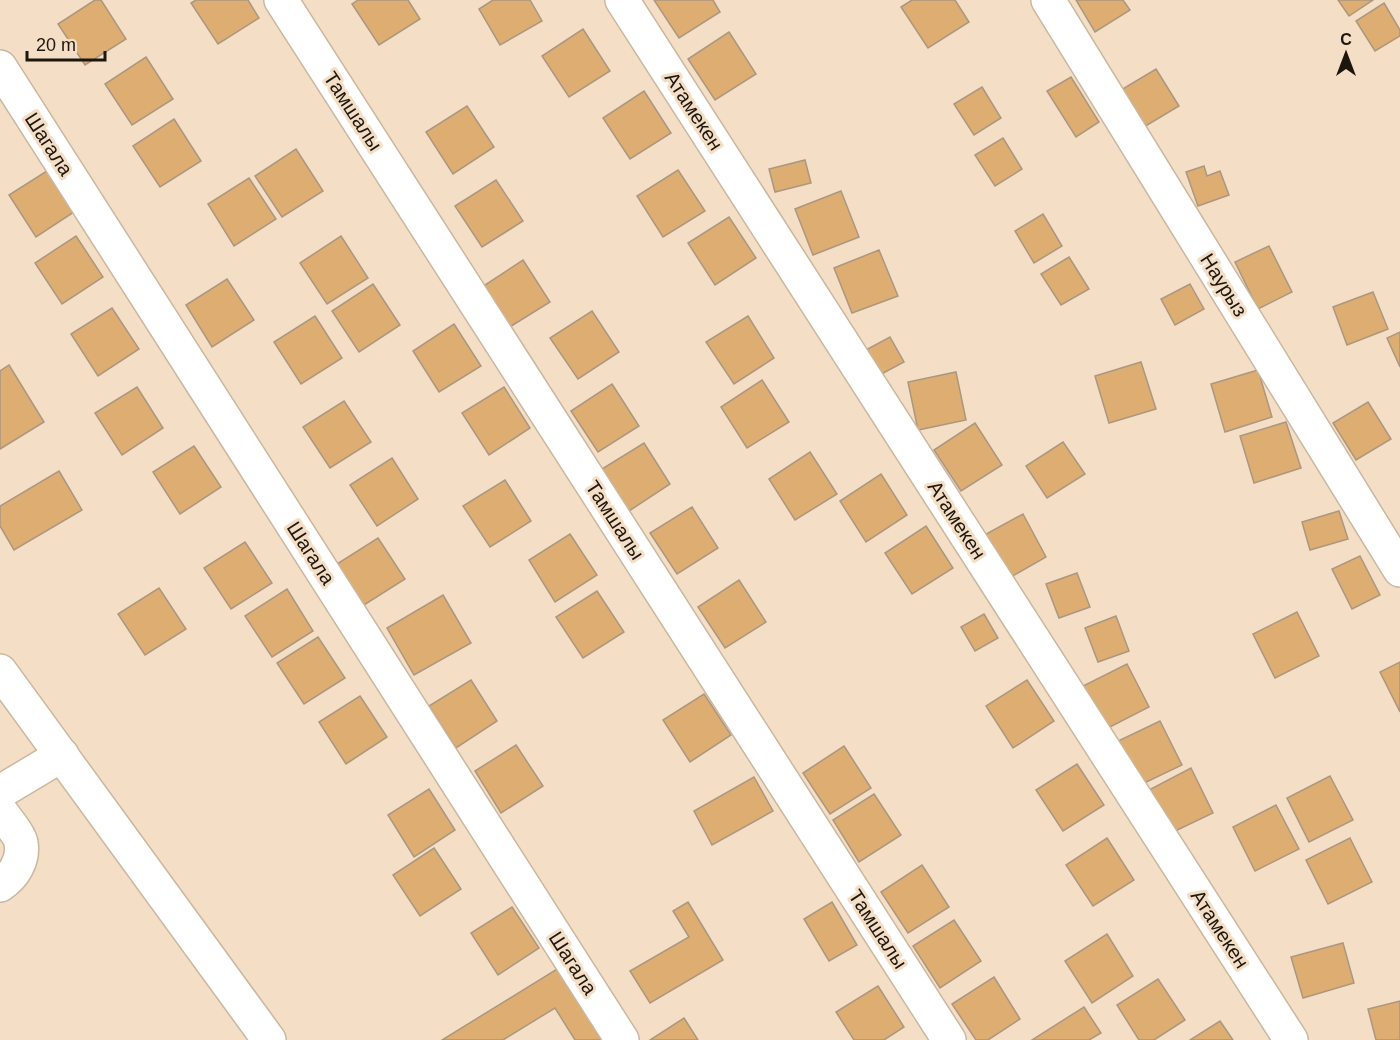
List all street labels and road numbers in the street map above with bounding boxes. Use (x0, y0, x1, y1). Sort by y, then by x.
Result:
street label: Тамшалы (319, 68, 387, 154)
street label: Атамекен (661, 68, 727, 154)
street label: Шагала (21, 109, 78, 180)
street label: Наурыз (1196, 250, 1252, 320)
street label: Тамшалы (581, 477, 649, 563)
street label: Атамекен (924, 477, 990, 563)
street label: Шагала (283, 518, 340, 589)
street label: Тамшалы (844, 886, 912, 972)
street label: Атамекен (1187, 886, 1253, 972)
street label: Шагала (545, 928, 602, 999)

